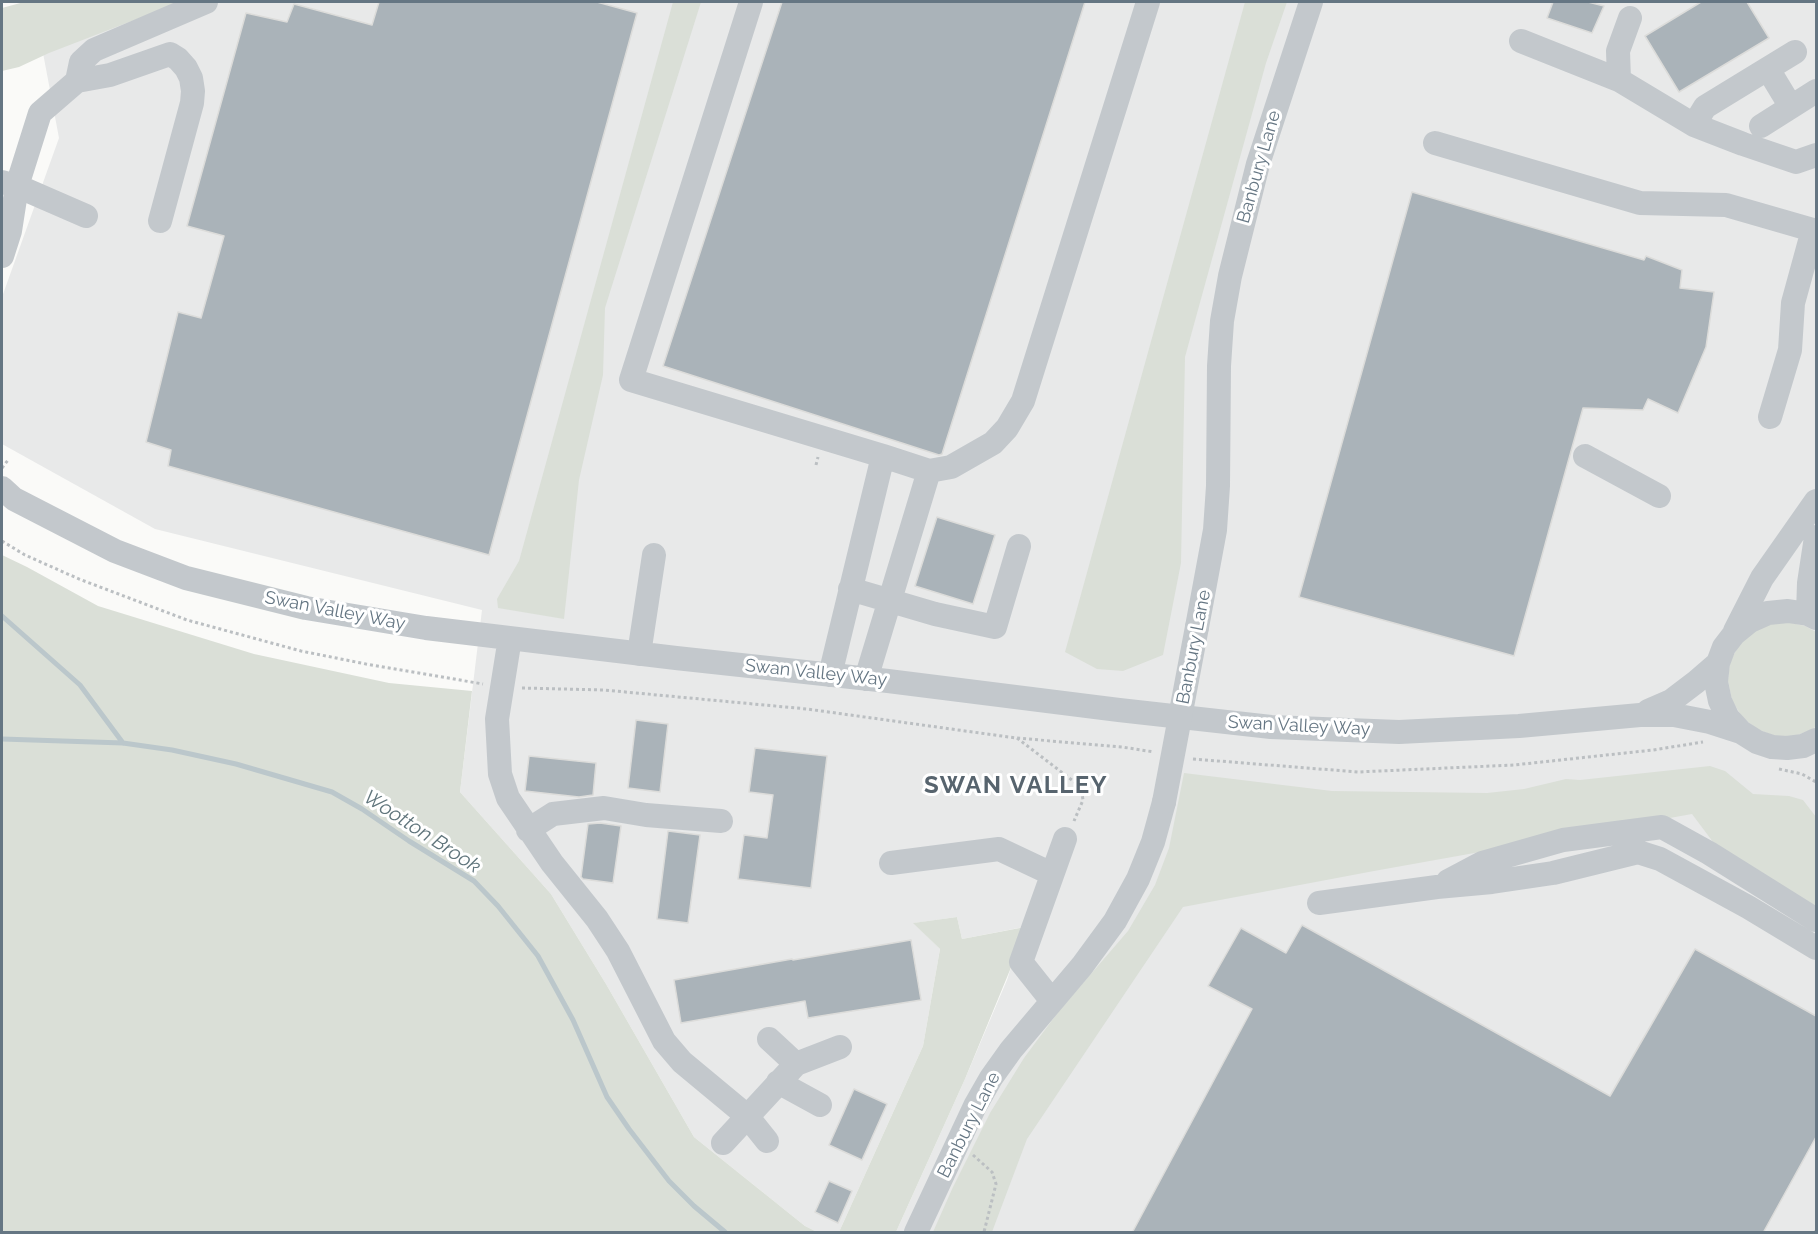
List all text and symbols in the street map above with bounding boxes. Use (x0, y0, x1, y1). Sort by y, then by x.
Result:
street label: Banbury Lane (1233, 108, 1285, 226)
street label: Swan Valley Way (263, 587, 407, 635)
street label: Banbury Lane (1172, 588, 1216, 706)
street label: Swan Valley Way (744, 655, 888, 691)
street label: Swan Valley Way (1227, 711, 1371, 741)
district label: SWAN VALLEY (924, 772, 1108, 800)
water label: Wootton Brook (359, 785, 485, 879)
street label: Banbury Lane (933, 1068, 1005, 1182)

